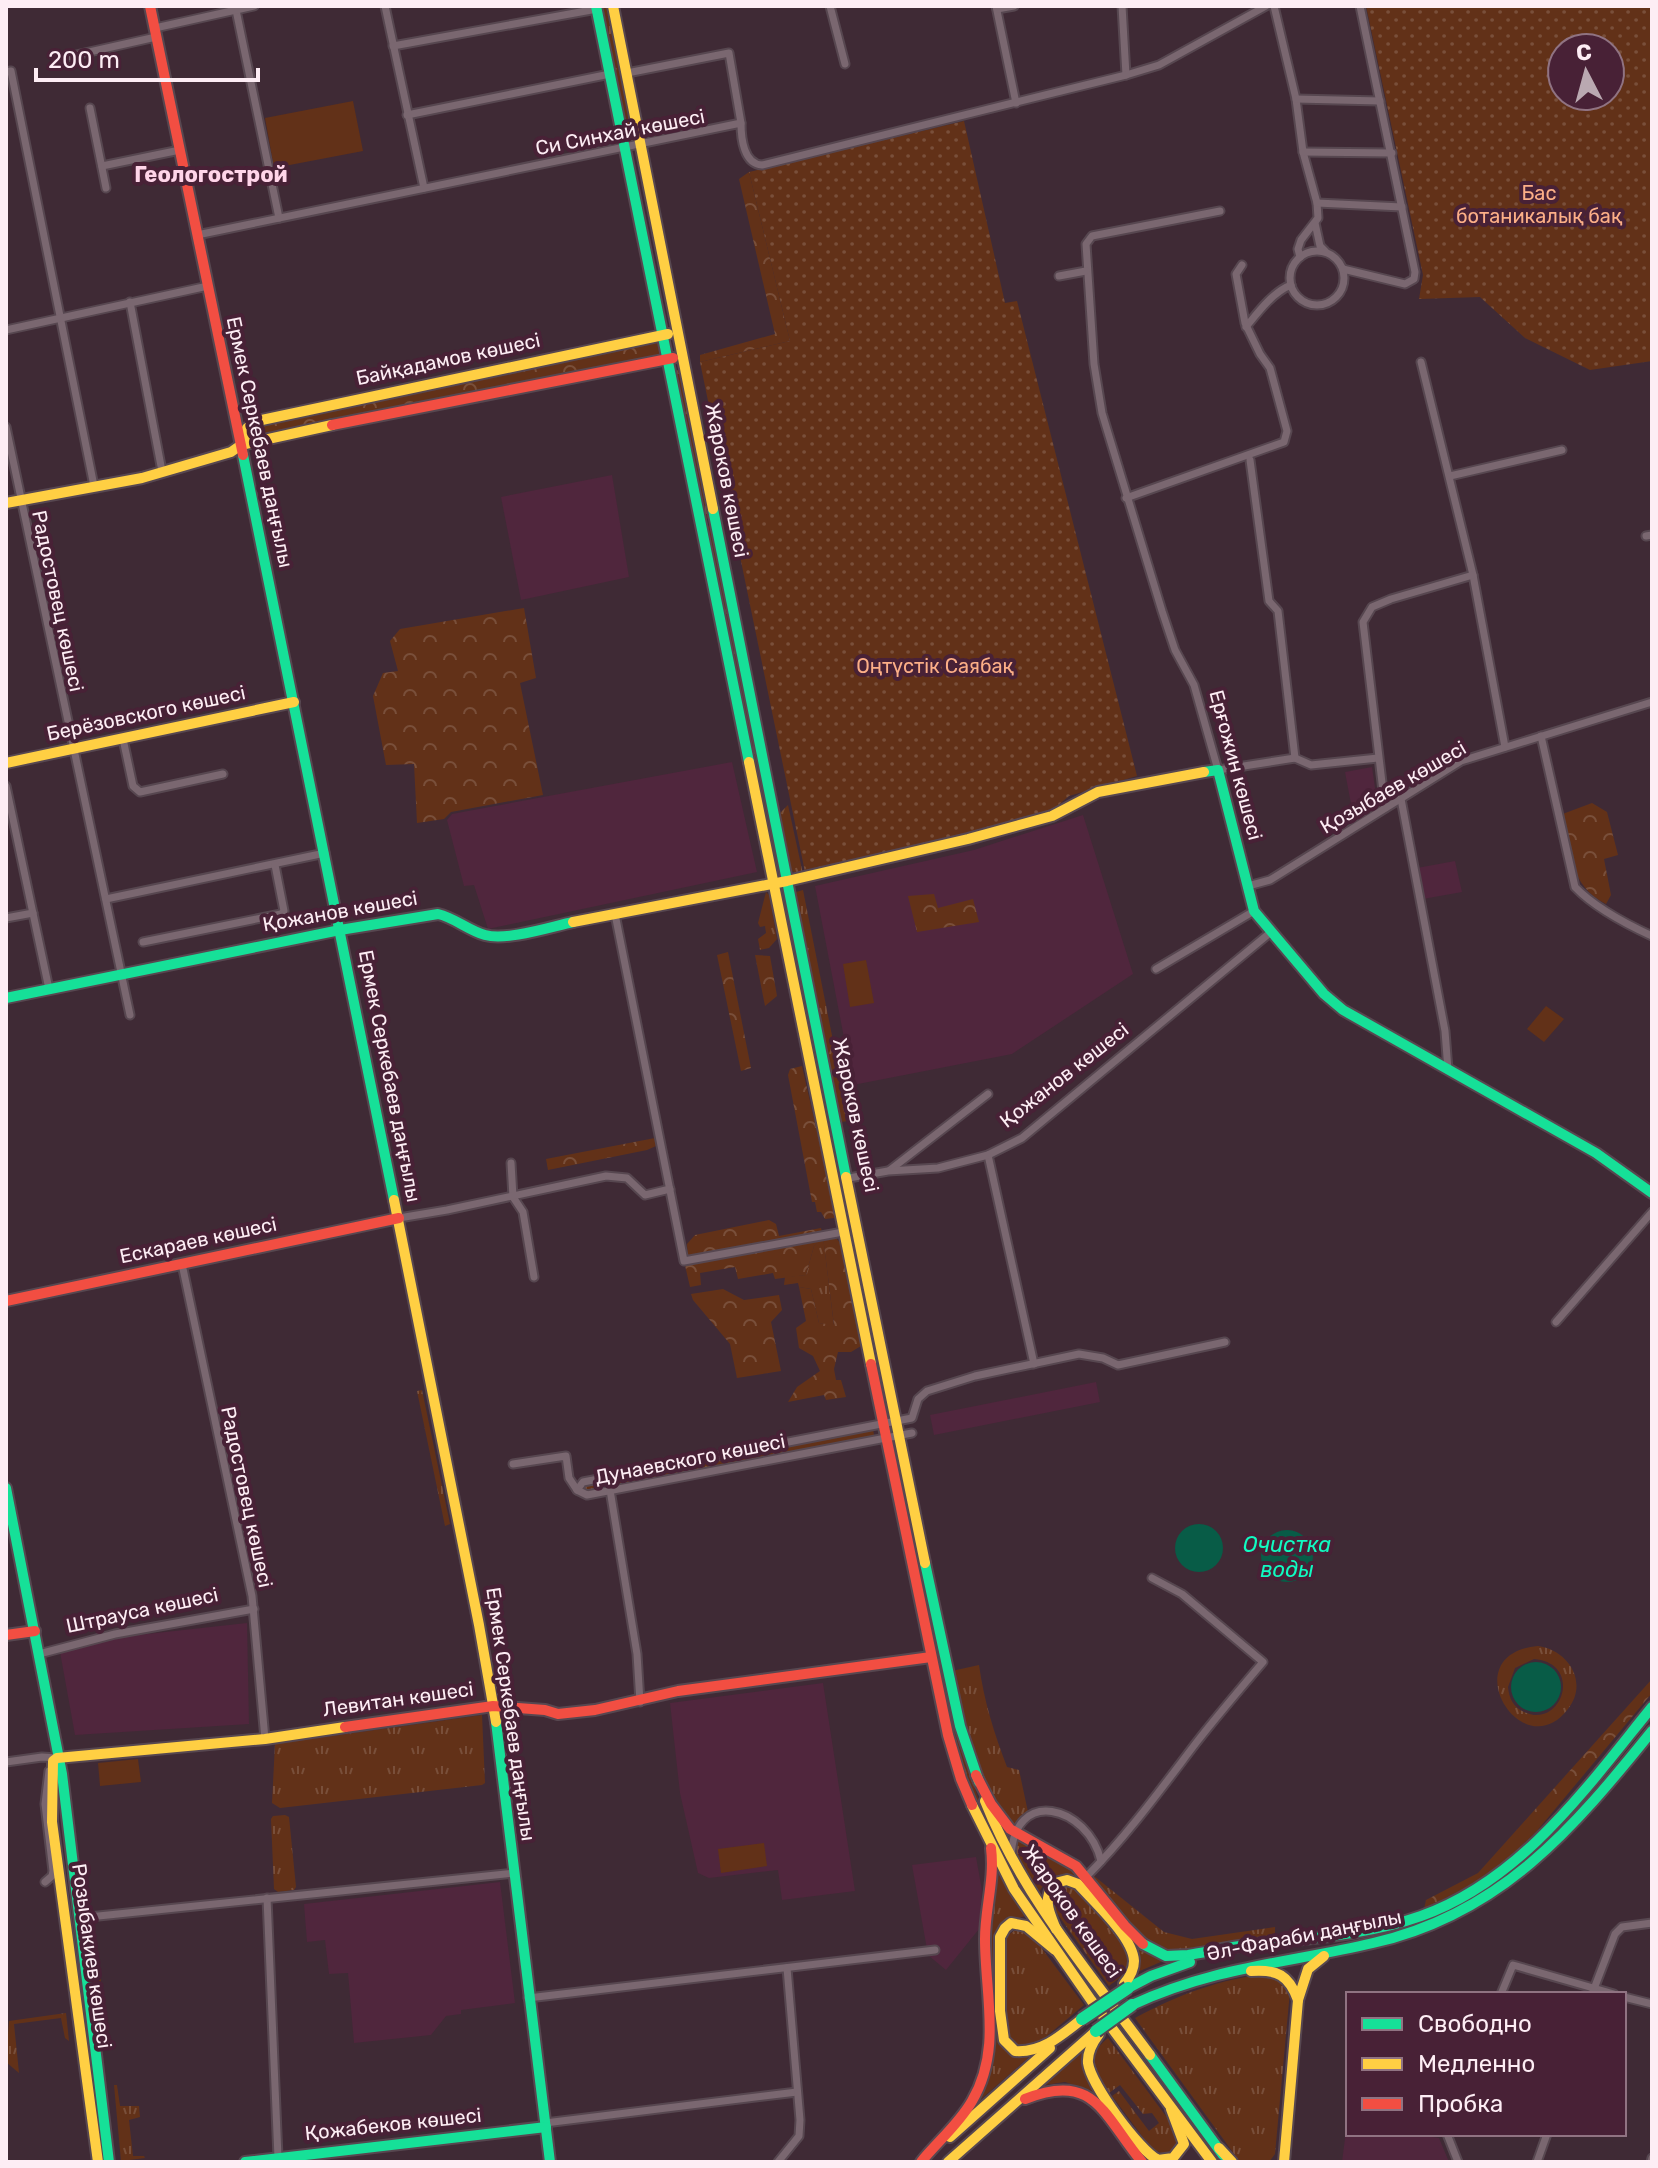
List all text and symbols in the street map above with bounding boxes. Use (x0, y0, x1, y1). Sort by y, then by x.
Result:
scale bar (36, 32, 258, 82)
north arrow (1546, 32, 1626, 112)
text: С (1575, 38, 1593, 67)
text: 200 m (48, 46, 120, 74)
street label: Си Синхай көшесі (533, 104, 707, 160)
district label: Геологострой (134, 161, 288, 188)
park label: Бас ботаникалық бақ (1456, 181, 1623, 228)
street label: Ермек Серкебаев даңғылы (222, 314, 298, 570)
street label: Байқадамов көшесі (354, 328, 542, 390)
street label: Жароков көшесі (700, 401, 754, 559)
street label: Радостовец көшесі (27, 508, 89, 694)
park label: Оңтүстік Саябақ (856, 654, 1015, 678)
street label: Берёзовского көшесі (44, 680, 248, 746)
street label: Ерғожин көшесі (1204, 687, 1268, 843)
street label: Қозыбаев көшесі (1316, 736, 1470, 838)
street label: Қожанов көшесі (261, 886, 419, 936)
street label: Ермек Серкебаев даңғылы (354, 948, 426, 1204)
street label: Қожанов көшесі (995, 1017, 1133, 1133)
street label: Жароков көшесі (828, 1036, 884, 1194)
street label: Ескараев көшесі (117, 1212, 279, 1268)
street label: Радостовец көшесі (216, 1404, 278, 1590)
street label: Дунаевского көшесі (593, 1429, 787, 1489)
water label: Очистка воды (1243, 1531, 1331, 1583)
street label: Штрауса көшесі (64, 1582, 220, 1638)
street label: Ермек Серкебаев даңғылы (481, 1585, 541, 1843)
street label: Левитан көшесі (321, 1677, 475, 1721)
street label: Жароков көшесі (1017, 1840, 1127, 1982)
street label: Розыбакиев көшесі (67, 1862, 117, 2050)
street label: Әл-Фараби даңғылы (1204, 1904, 1404, 1966)
legend (1346, 1992, 1626, 2136)
text: Свободно (1418, 2010, 1532, 2038)
text: Медленно (1418, 2050, 1535, 2078)
text: Пробка (1418, 2090, 1503, 2118)
street label: Қожабеков көшесі (303, 2103, 483, 2145)

